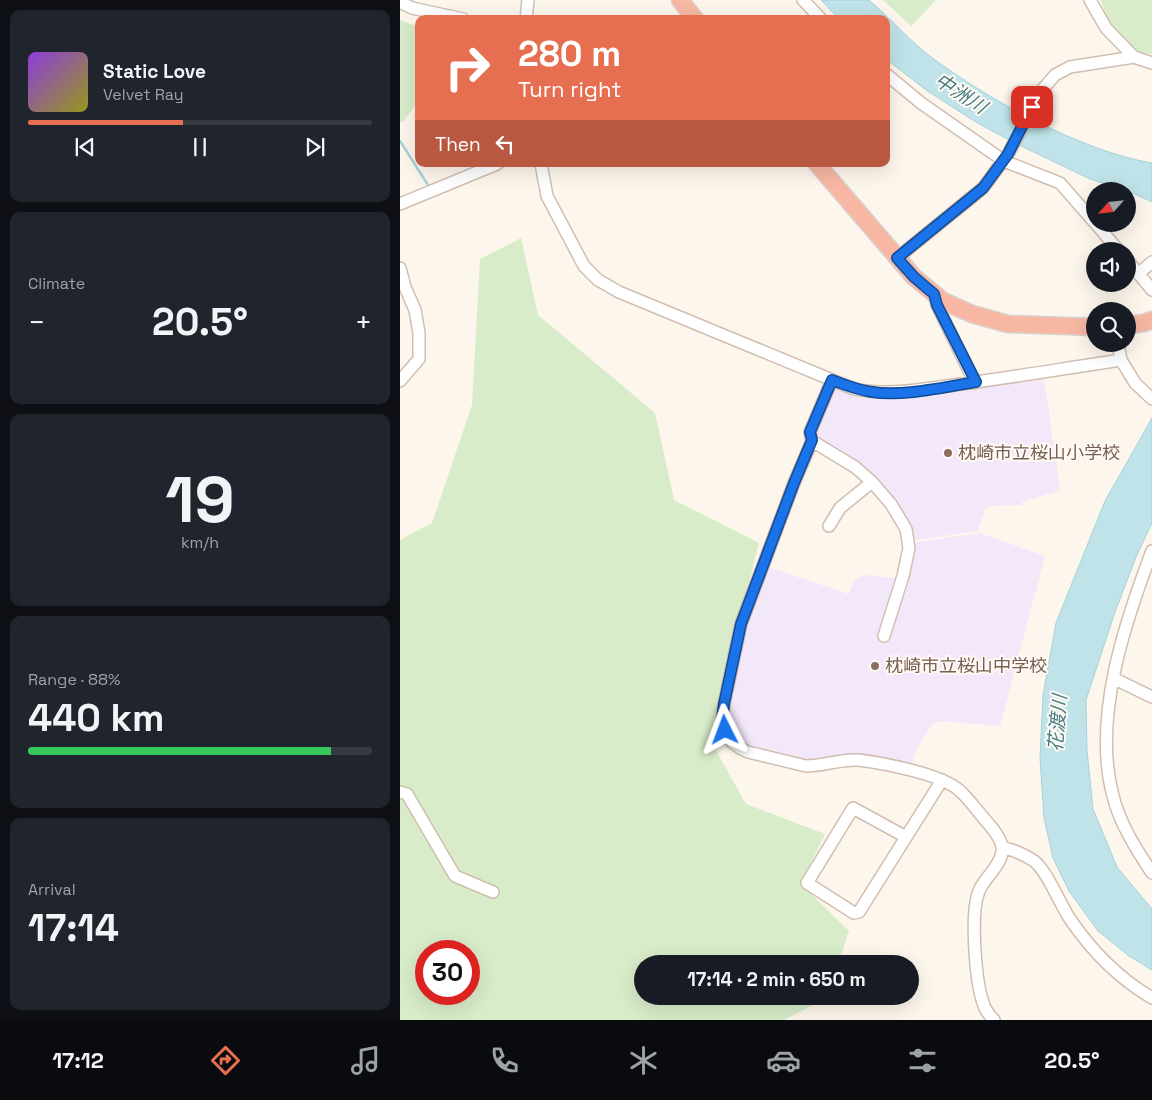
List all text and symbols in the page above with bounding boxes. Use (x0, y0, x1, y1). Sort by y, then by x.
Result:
text: 280 m (518, 32, 621, 76)
icon: right (435, 35, 500, 100)
text: Static Love (103, 59, 206, 84)
water label: 中洲川 (930, 67, 993, 121)
text: Turn right (518, 75, 621, 103)
text: Velvet Ray (103, 84, 184, 105)
pin (1011, 86, 1053, 128)
icon: arrive (1018, 93, 1046, 121)
icon: left (491, 130, 519, 158)
text: Then (435, 132, 481, 157)
icon: previous (71, 133, 99, 161)
icon: pause (186, 133, 214, 161)
icon: next (301, 133, 329, 161)
north arrow (1086, 182, 1136, 232)
map controls (1086, 182, 1136, 352)
button: sound (1086, 242, 1136, 292)
text: Climate (28, 273, 85, 294)
text: 20.5° (152, 298, 248, 346)
button: search (1086, 302, 1136, 352)
text: − (28, 304, 45, 340)
text: + (355, 304, 372, 340)
place label: 枕崎市立桜山小学校 (958, 441, 1120, 464)
marker: 枕崎市立桜山小学校 (942, 447, 954, 459)
text: 19 (165, 458, 235, 541)
text: km/h (181, 532, 219, 553)
place label: 枕崎市立桜山中学校 (885, 654, 1047, 677)
marker: 枕崎市立桜山中学校 (869, 660, 881, 672)
text: Range · 88% (28, 669, 120, 690)
water label: 花渡川 (1043, 692, 1073, 753)
text: 440 km (28, 694, 165, 742)
position arrow (698, 703, 750, 755)
text: Arrival (28, 879, 76, 900)
text: 17:14 (28, 904, 119, 952)
speed limit sign: 30 (415, 940, 480, 1005)
text: 17:14 · 2 min · 650 m (687, 967, 866, 992)
icon: directions (208, 1043, 243, 1078)
icon: music (348, 1043, 383, 1078)
icon: phone (487, 1043, 522, 1078)
icon: climate (626, 1043, 661, 1078)
icon: car (766, 1043, 801, 1078)
icon: filters (905, 1043, 940, 1078)
text: 17:12 (52, 1046, 104, 1074)
text: 20.5° (1044, 1046, 1100, 1074)

